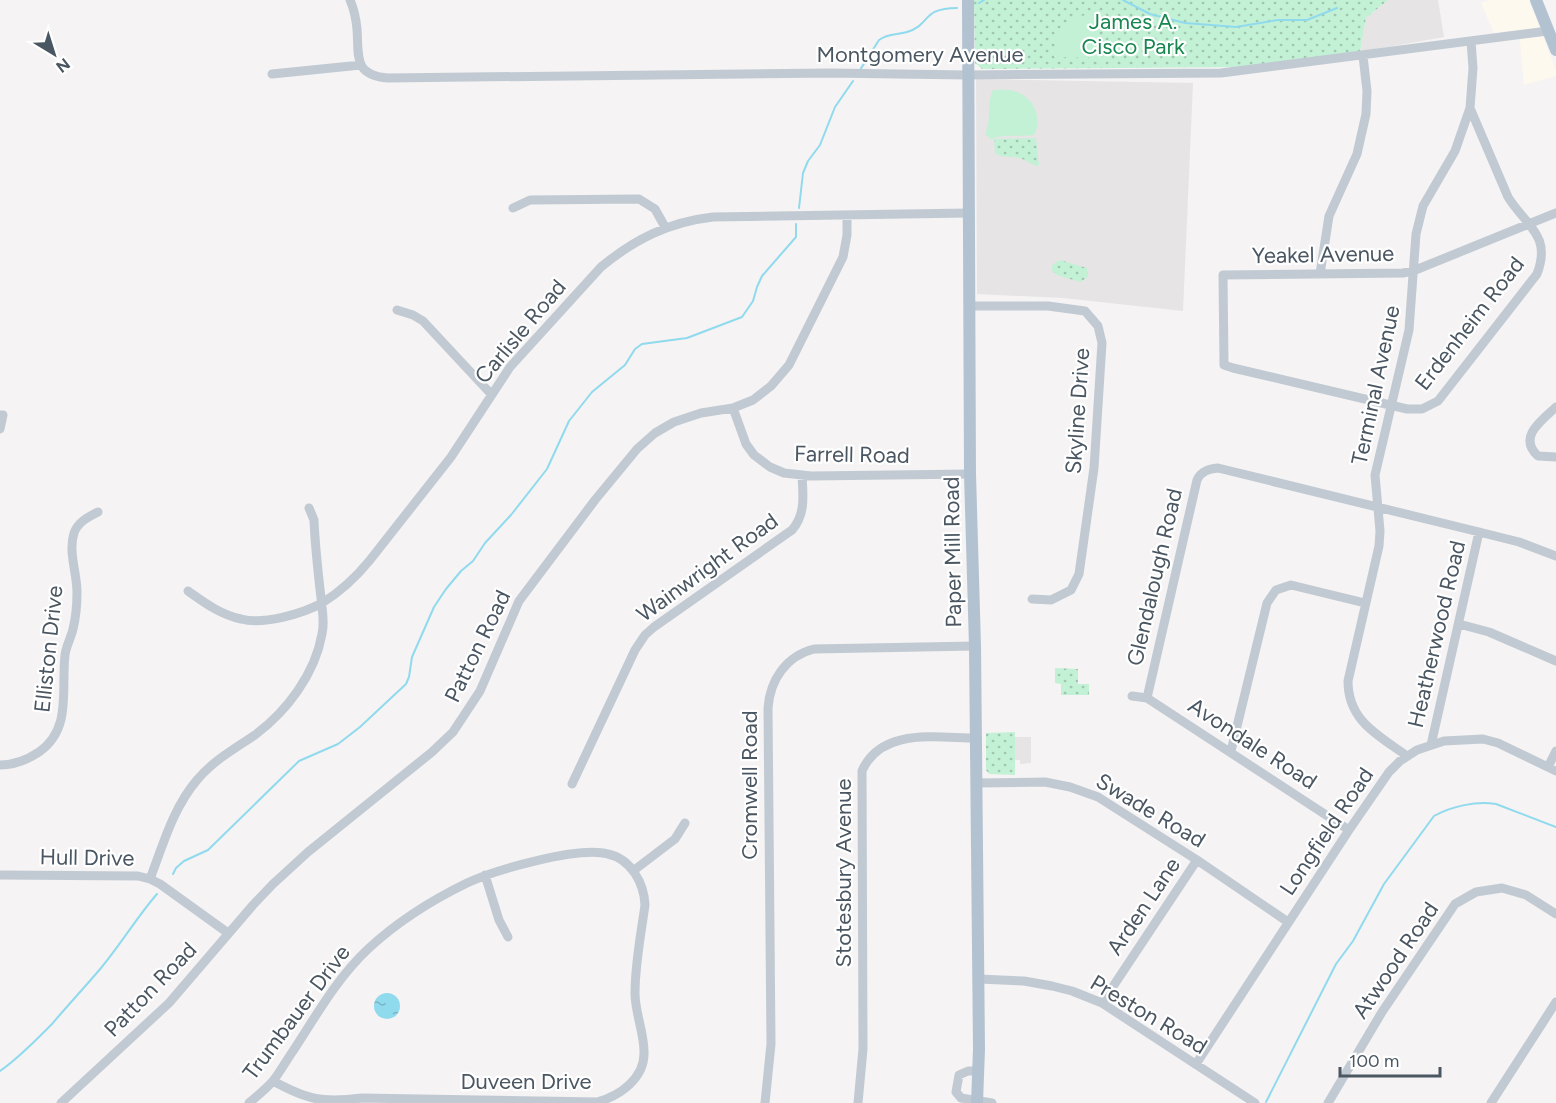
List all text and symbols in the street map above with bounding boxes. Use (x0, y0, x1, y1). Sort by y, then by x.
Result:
park label: James A. Cisco Park (1081, 8, 1185, 60)
north arrow (24, 24, 84, 84)
street label: Montgomery Avenue (816, 41, 1024, 68)
text: N (52, 54, 74, 77)
street label: Yeakel Avenue (1252, 240, 1394, 269)
street label: Erdenheim Road (1409, 251, 1530, 395)
street label: Carlisle Road (469, 274, 572, 389)
street label: Terminal Avenue (1345, 303, 1406, 467)
street label: Skyline Drive (1060, 347, 1095, 475)
street label: Farrell Road (794, 440, 910, 469)
street label: Paper Mill Road (938, 476, 967, 628)
street label: Glendalough Road (1121, 486, 1188, 668)
street label: Wainwright Road (631, 507, 783, 628)
street label: Heatherwood Road (1402, 538, 1471, 730)
street label: Elliston Drive (28, 584, 69, 714)
street label: Patton Road (439, 586, 516, 707)
street label: Avondale Road (1183, 692, 1322, 795)
street label: Cromwell Road (736, 710, 763, 860)
street label: Longfield Road (1274, 762, 1379, 900)
street label: Swade Road (1091, 767, 1210, 854)
street label: Stotesbury Avenue (830, 778, 857, 968)
street label: Hull Drive (39, 843, 135, 872)
street label: Arden Lane (1101, 852, 1186, 960)
street label: Atwood Road (1347, 897, 1444, 1024)
street label: Patton Road (98, 936, 202, 1042)
street label: Trumbauer Drive (237, 940, 356, 1085)
street label: Preston Road (1085, 969, 1212, 1060)
scale bar (1340, 1040, 1440, 1078)
text: 100 m (1349, 1050, 1399, 1072)
street label: Duveen Drive (460, 1068, 592, 1095)

